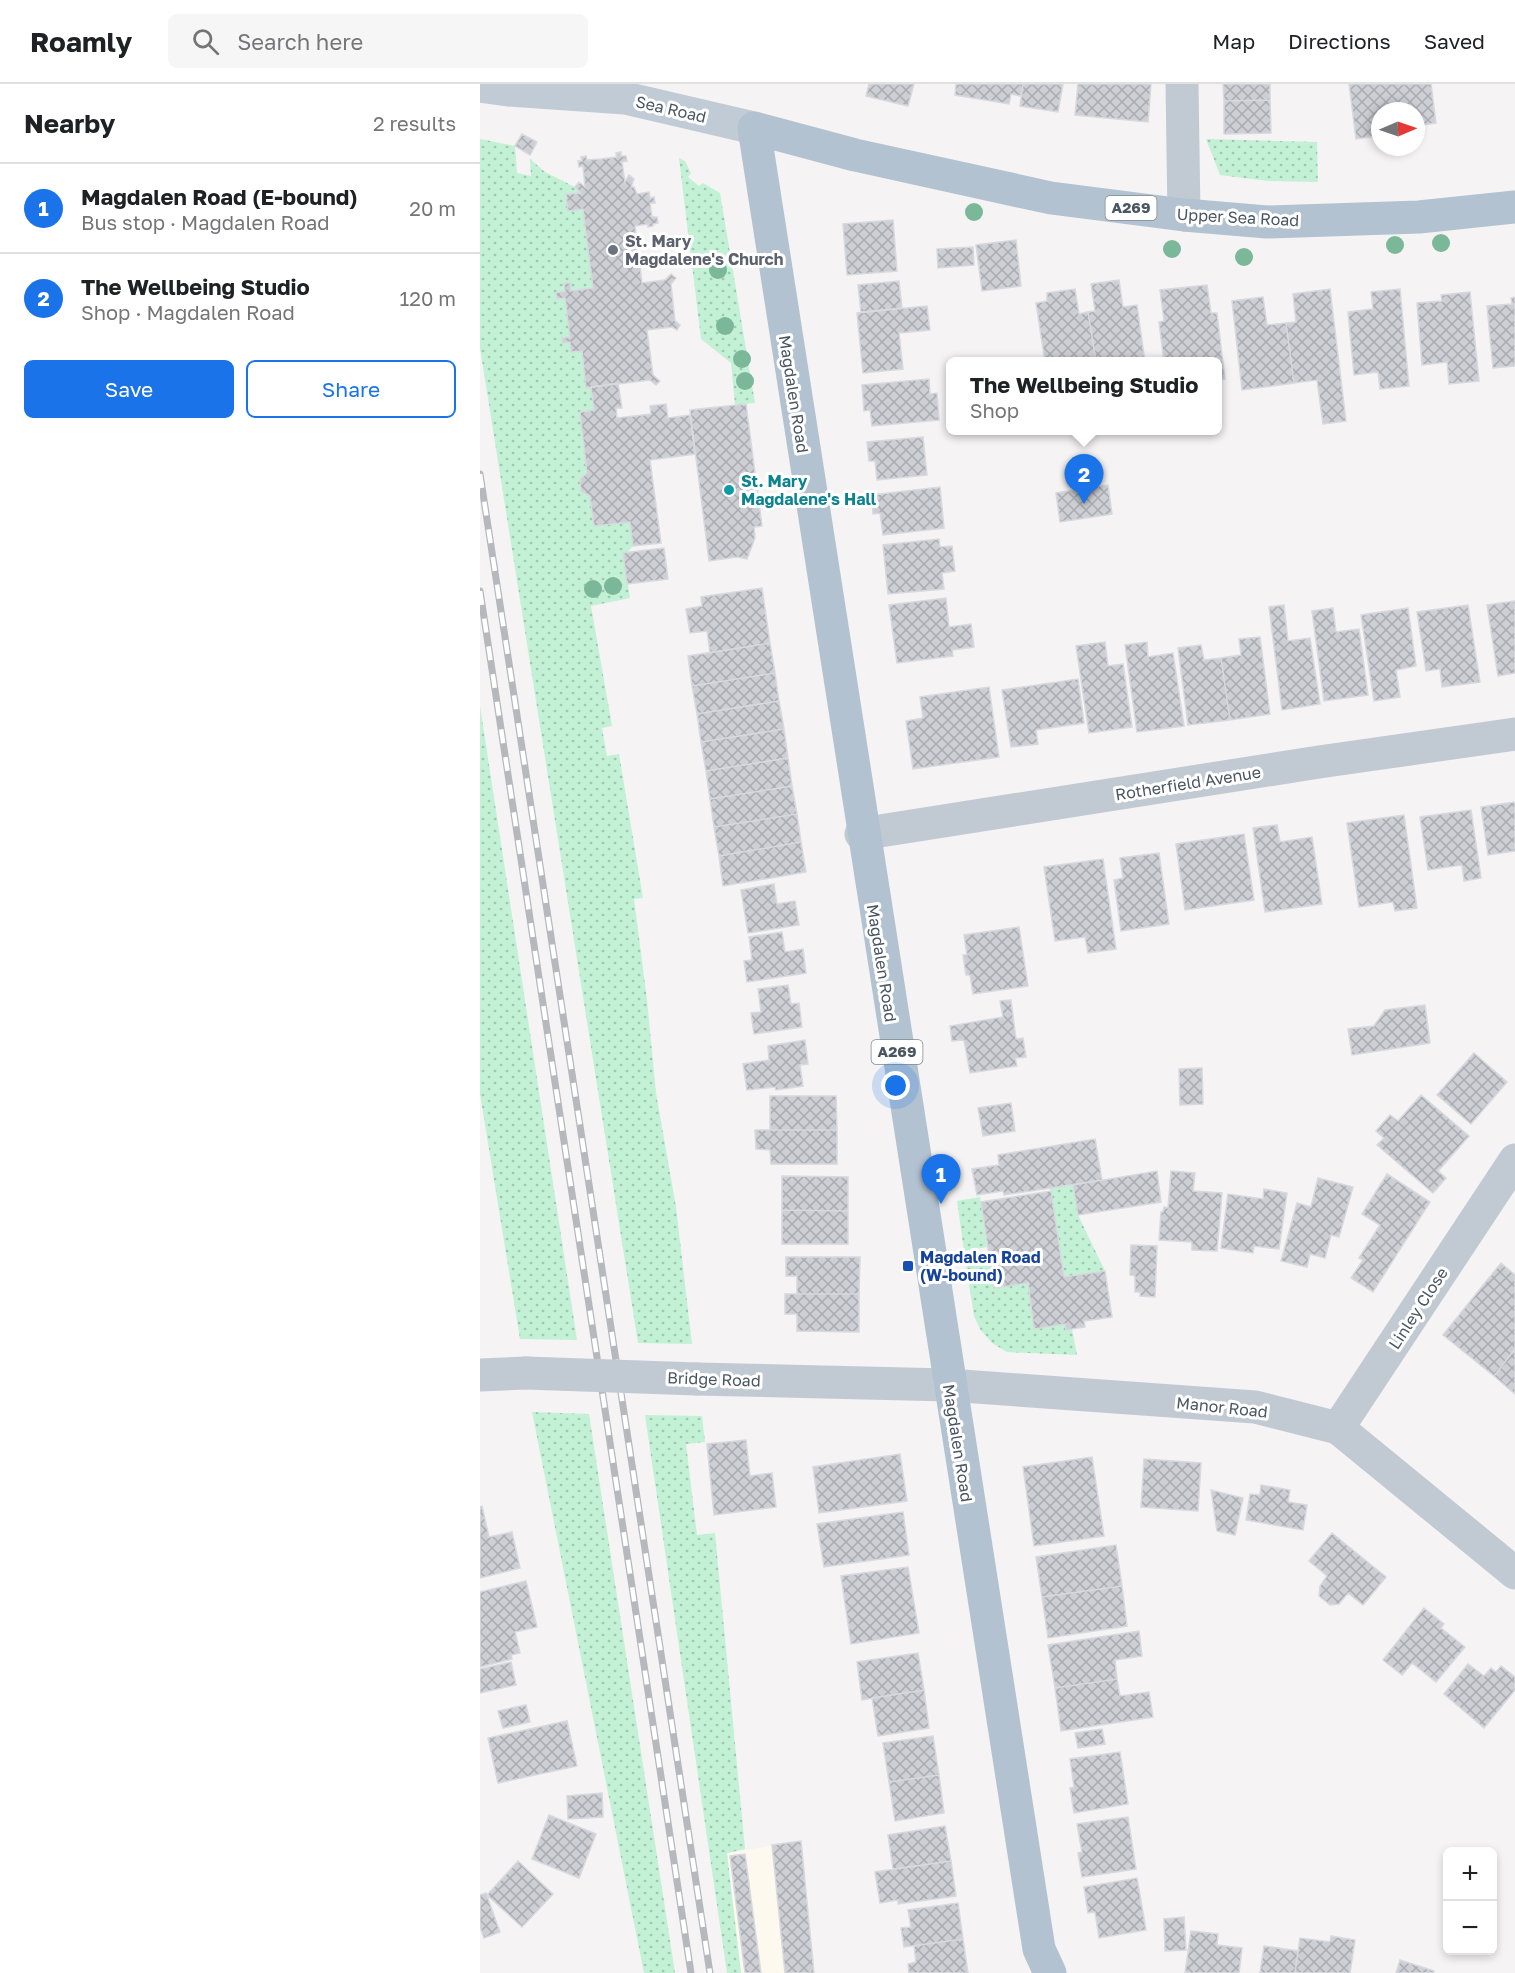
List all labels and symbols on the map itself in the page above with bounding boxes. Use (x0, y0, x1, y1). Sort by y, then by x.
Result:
street label: Sea Road (634, 91, 708, 127)
north arrow (1371, 102, 1425, 156)
road number: A269 (1106, 196, 1156, 220)
street label: Upper Sea Road (1176, 204, 1300, 230)
place label: St. Mary Magdalene's Church (625, 231, 783, 269)
marker: St. Mary Magdalene's Church (606, 243, 620, 257)
street label: Magdalen Road (775, 334, 813, 454)
pin: 2 (1064, 454, 1104, 504)
place label: St. Mary Magdalene's Hall (741, 471, 877, 509)
marker: St. Mary Magdalene's Hall (722, 483, 736, 497)
street label: Rotherfield Avenue (1114, 762, 1262, 804)
street label: Magdalen Road (863, 903, 901, 1023)
road number: A269 (872, 1040, 922, 1064)
your location (881, 1071, 910, 1100)
pin: 1 (922, 1154, 960, 1204)
place label: Magdalen Road (W-bound) (920, 1247, 1041, 1285)
marker: Magdalen Road (W-bound) (901, 1259, 915, 1273)
street label: Linley Close (1384, 1263, 1452, 1353)
street label: Bridge Road (667, 1367, 761, 1391)
street label: Magdalen Road (939, 1383, 977, 1503)
street label: Manor Road (1175, 1392, 1269, 1422)

